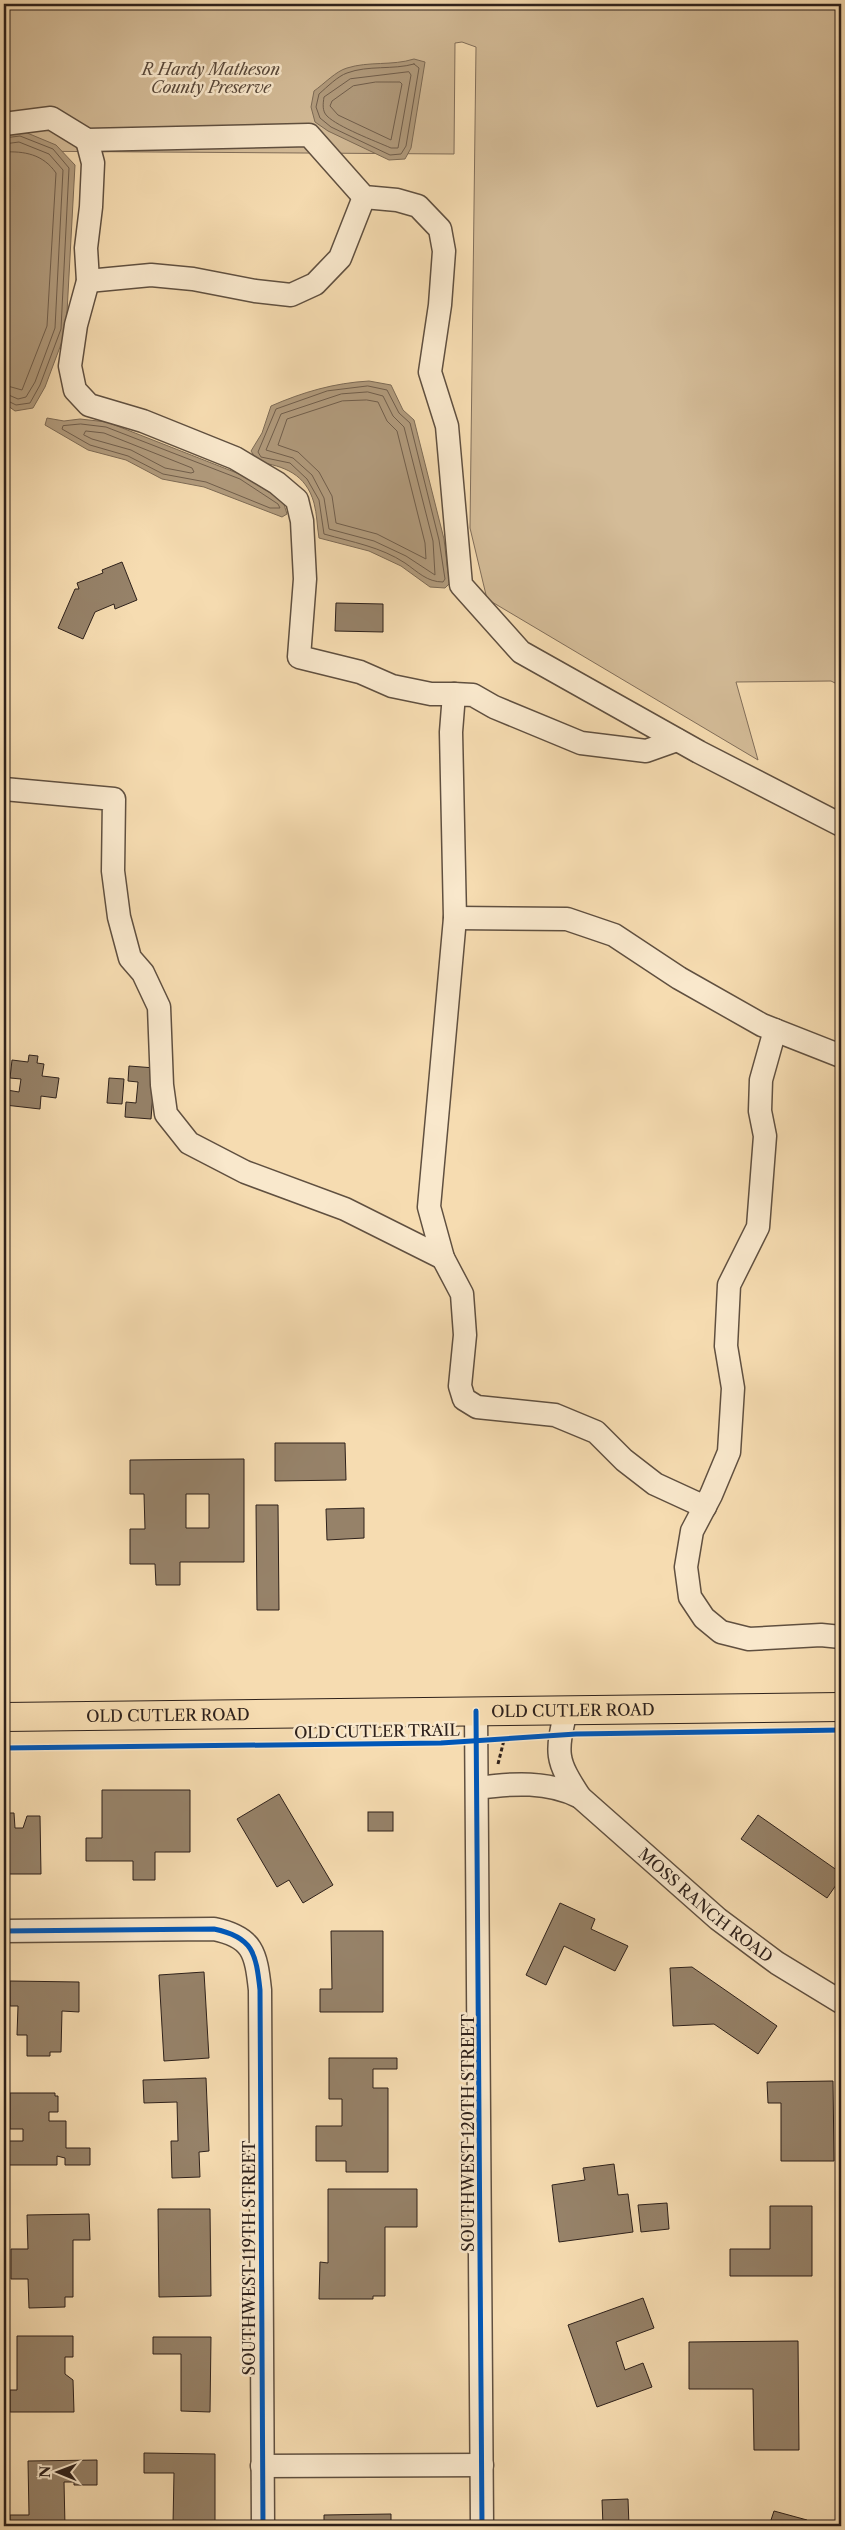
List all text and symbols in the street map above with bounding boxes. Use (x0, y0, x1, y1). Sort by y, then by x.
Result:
park label: R Hardy Matheson County Preserve (140, 59, 280, 97)
street label: OLD CUTLER ROAD (491, 1699, 655, 1721)
street label: OLD CUTLER ROAD (86, 1704, 250, 1726)
street label: OLD CUTLER TRAIL (294, 1720, 461, 1742)
street label: MOSS RANCH ROAD (634, 1843, 777, 1967)
street label: SOUTHWEST 120TH STREET (458, 2014, 478, 2252)
street label: SOUTHWEST 119TH STREET (239, 2141, 259, 2375)
north arrow (32, 2448, 82, 2498)
text: N (36, 2466, 54, 2478)

